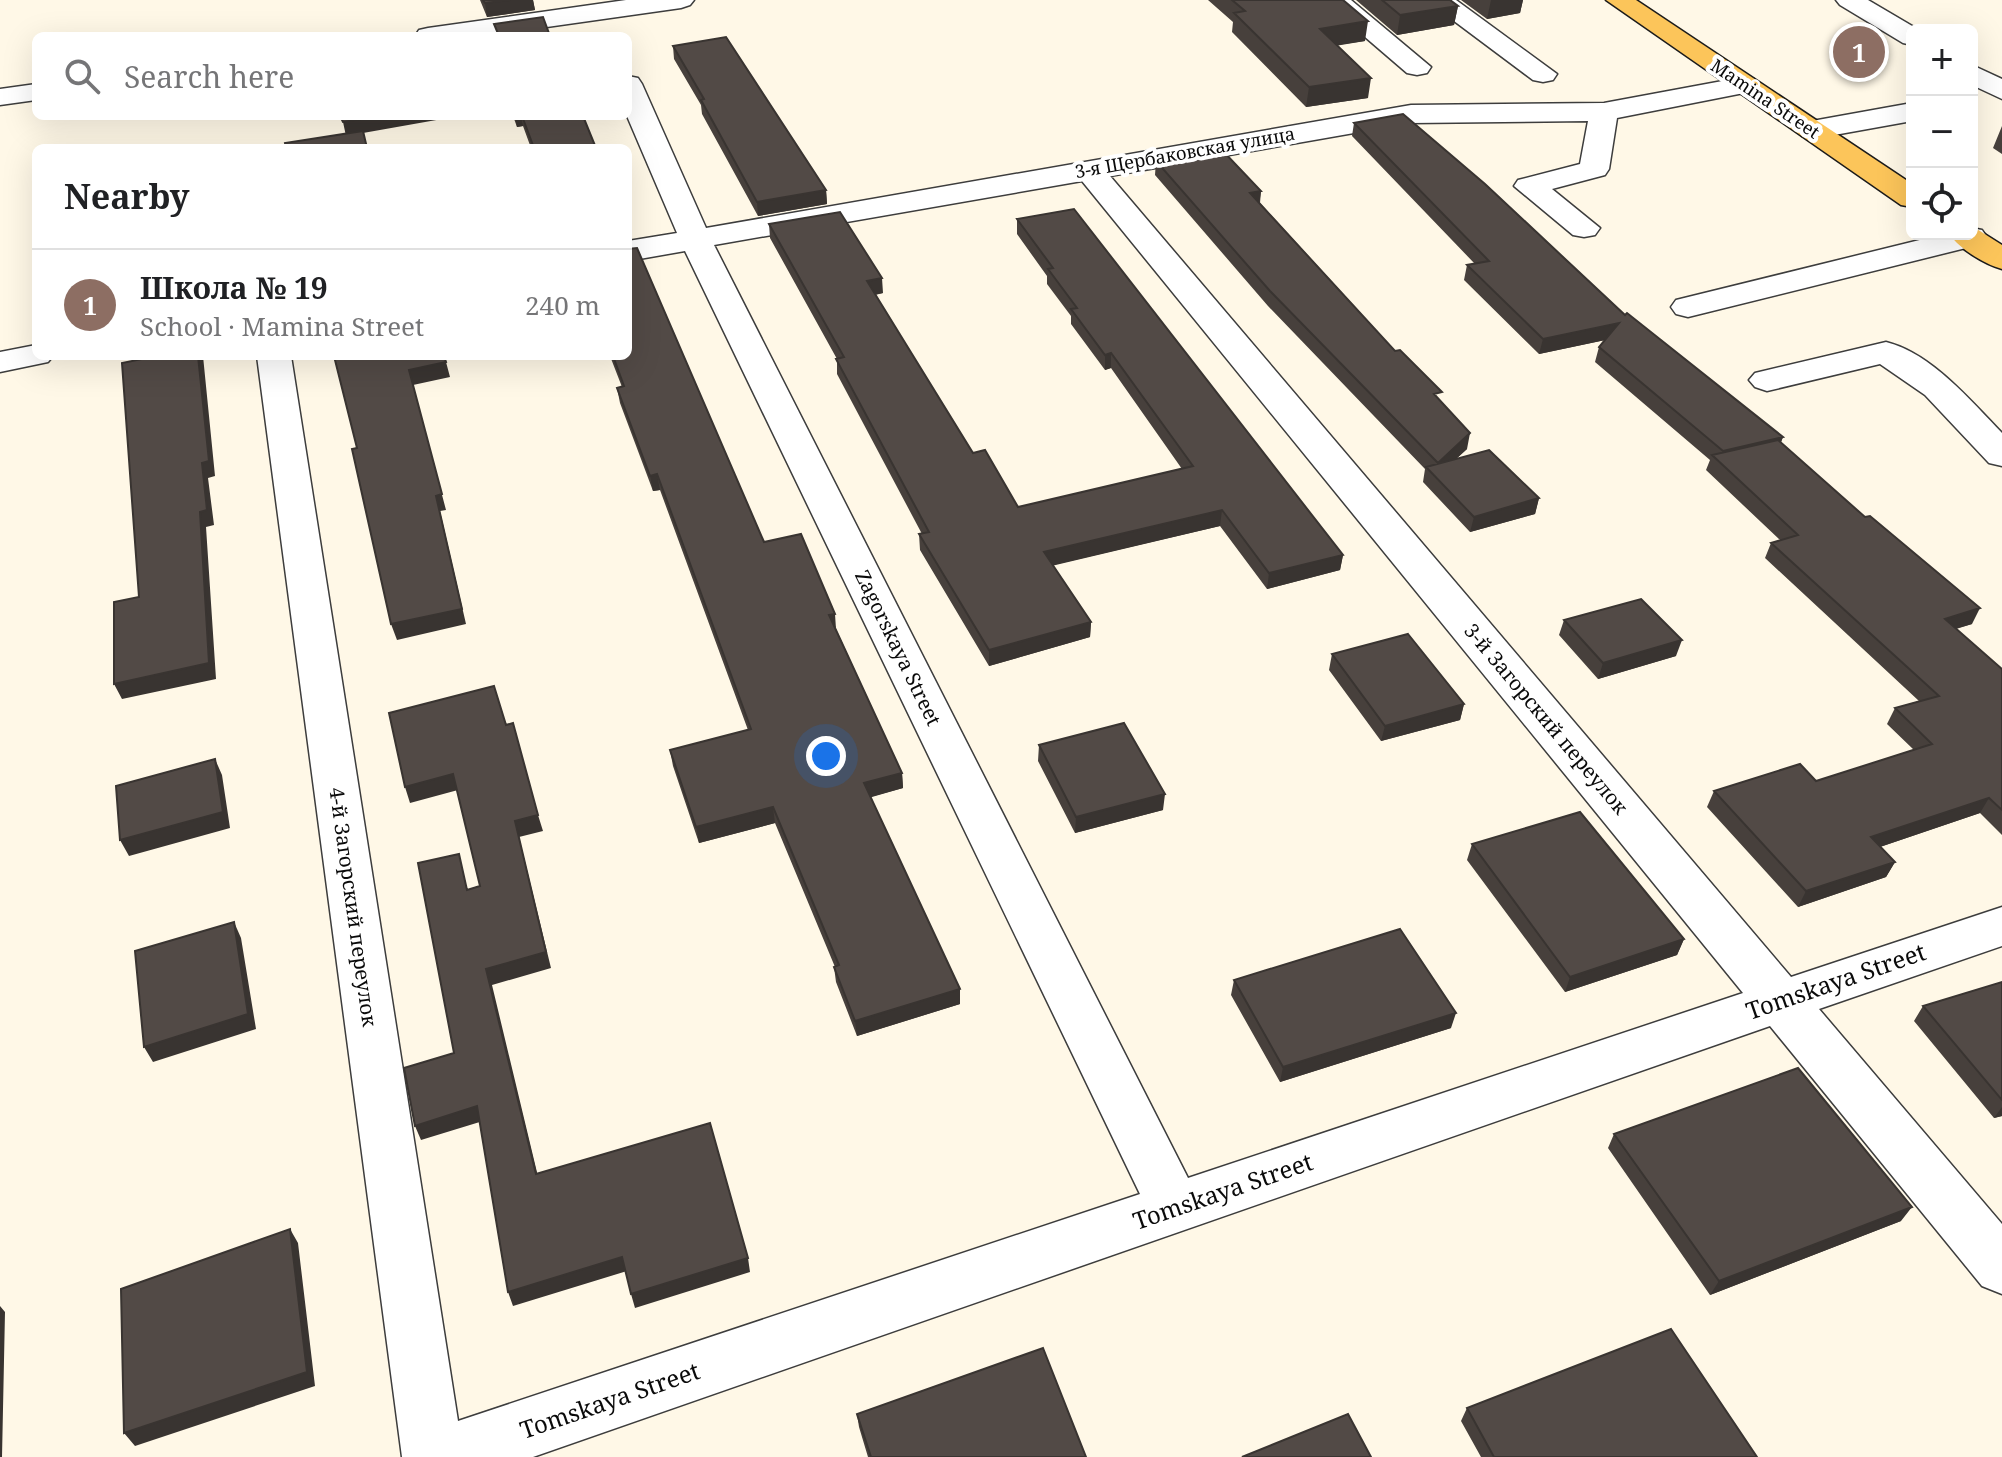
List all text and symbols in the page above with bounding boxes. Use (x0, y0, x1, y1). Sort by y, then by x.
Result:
pin: 1 (1833, 22, 1885, 82)
map controls (1906, 24, 1978, 240)
button: + (1906, 24, 1978, 96)
search box (32, 32, 632, 120)
street label: Mamina Street (1706, 53, 1825, 143)
icon: search (60, 54, 104, 98)
text: Search here (124, 56, 294, 97)
button: − (1906, 96, 1978, 168)
street label: 3-я Щербаковская улица (1073, 121, 1297, 183)
button: locate (1906, 168, 1978, 240)
text: Nearby (64, 173, 190, 219)
text: Школа № 19 (140, 267, 328, 308)
text: 1 (83, 287, 97, 323)
text: 240 m (525, 287, 600, 323)
text: School · Mamina Street (140, 308, 424, 344)
street label: Zagorskaya Street (849, 565, 948, 730)
street label: 3-й Загорский переулок (1458, 618, 1634, 820)
your location (806, 736, 846, 776)
street label: 4-й Загорский переулок (323, 786, 384, 1029)
street label: Tomskaya Street (1741, 934, 1930, 1027)
street label: Tomskaya Street (1128, 1144, 1317, 1237)
street label: Tomskaya Street (515, 1353, 704, 1446)

